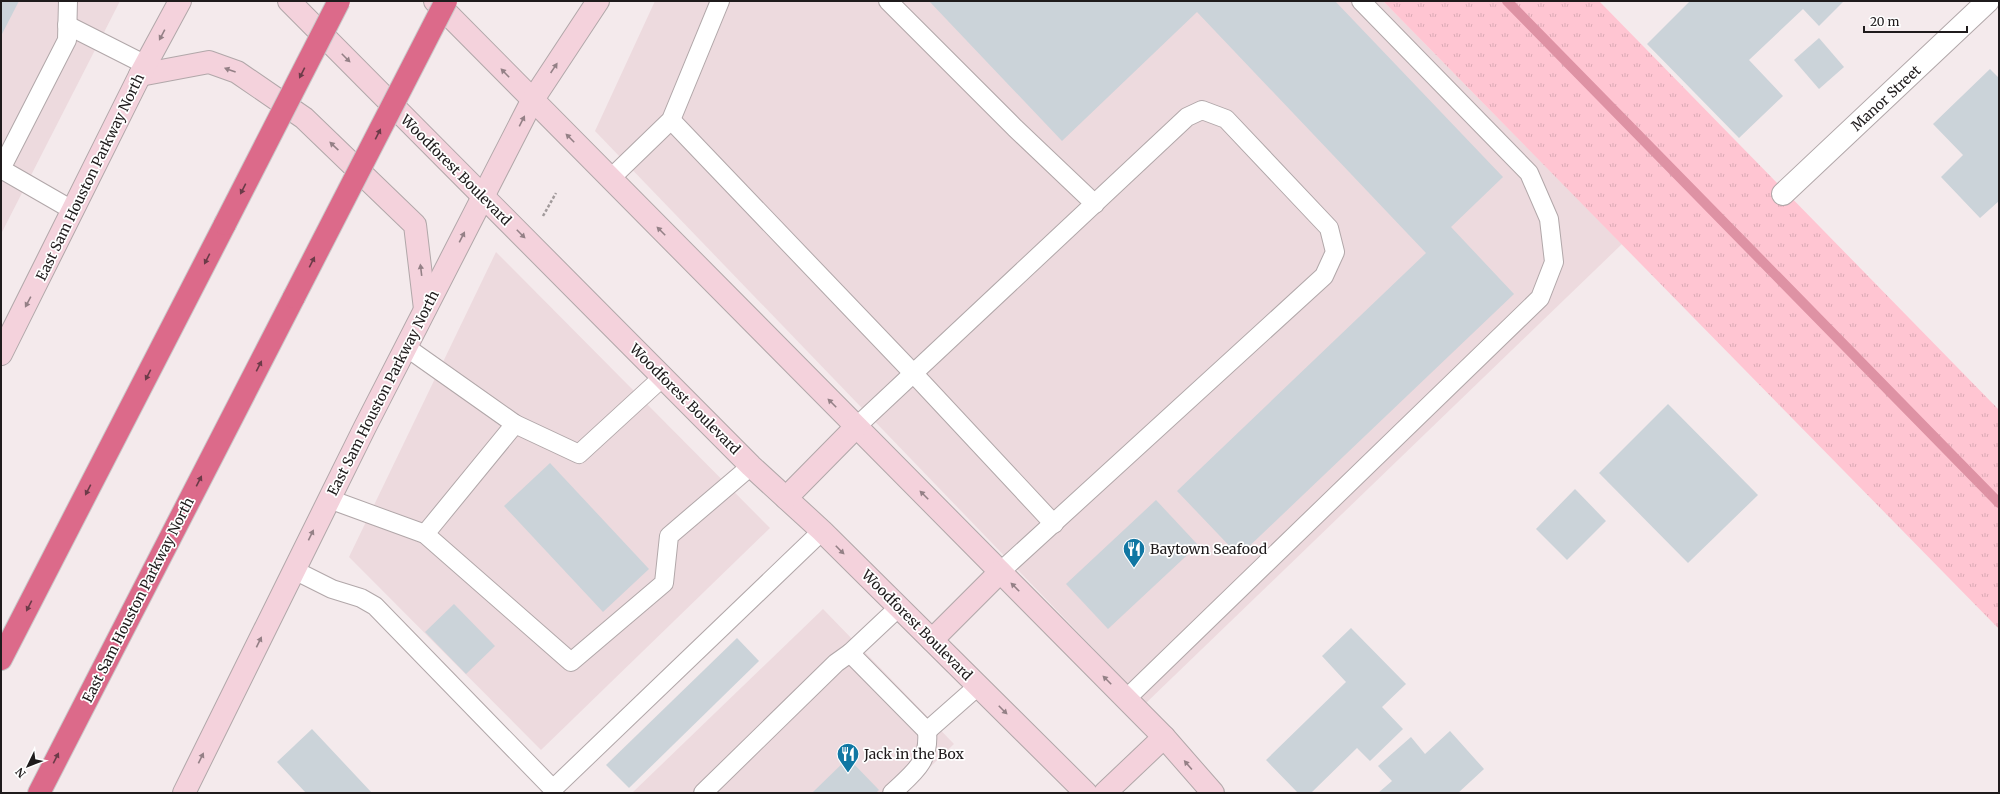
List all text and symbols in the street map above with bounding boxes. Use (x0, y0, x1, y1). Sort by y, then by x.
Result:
scale bar (1864, 8, 1967, 34)
text: 20 m (1870, 14, 1899, 29)
one-way arrow (158, 30, 165, 41)
one-way arrow (341, 53, 351, 63)
street label: Manor Street (1848, 61, 1925, 135)
one-way arrow (550, 62, 557, 74)
one-way arrow (224, 66, 236, 72)
one-way arrow (299, 67, 305, 79)
one-way arrow (500, 68, 510, 78)
street label: East Sam Houston Parkway North (32, 71, 148, 283)
street label: Woodforest Boulevard (396, 110, 515, 229)
one-way arrow (519, 115, 525, 127)
one-way arrow (375, 128, 381, 140)
one-way arrow (565, 133, 575, 143)
one-way arrow (329, 142, 340, 151)
one-way arrow (240, 183, 246, 195)
one-way arrow (656, 226, 666, 236)
one-way arrow (516, 229, 526, 239)
one-way arrow (459, 231, 466, 242)
one-way arrow (204, 253, 210, 265)
one-way arrow (309, 257, 315, 268)
one-way arrow (417, 264, 424, 276)
street label: East Sam Houston Parkway North (323, 287, 443, 499)
one-way arrow (25, 296, 32, 308)
street label: Woodforest Boulevard (625, 339, 744, 458)
one-way arrow (256, 360, 262, 371)
one-way arrow (144, 369, 151, 380)
one-way arrow (827, 398, 837, 408)
one-way arrow (196, 475, 203, 487)
one-way arrow (85, 484, 91, 496)
one-way arrow (919, 490, 928, 500)
street label: East Sam Houston Parkway North (78, 494, 198, 706)
one-way arrow (308, 529, 314, 541)
restaurant icon: Baytown Seafood (1121, 536, 1147, 569)
place label: Baytown Seafood (1150, 540, 1268, 558)
one-way arrow (835, 545, 845, 555)
street label: Woodforest Boulevard (857, 565, 976, 684)
one-way arrow (1010, 582, 1020, 592)
one-way arrow (25, 600, 32, 611)
one-way arrow (256, 636, 262, 647)
one-way arrow (1102, 675, 1112, 685)
one-way arrow (998, 705, 1008, 715)
restaurant icon: Jack in the Box (835, 741, 861, 774)
place label: Jack in the Box (863, 745, 964, 763)
north arrow (8, 746, 48, 786)
one-way arrow (198, 752, 204, 764)
one-way arrow (53, 753, 60, 764)
one-way arrow (1184, 760, 1193, 770)
text: N (12, 765, 29, 781)

